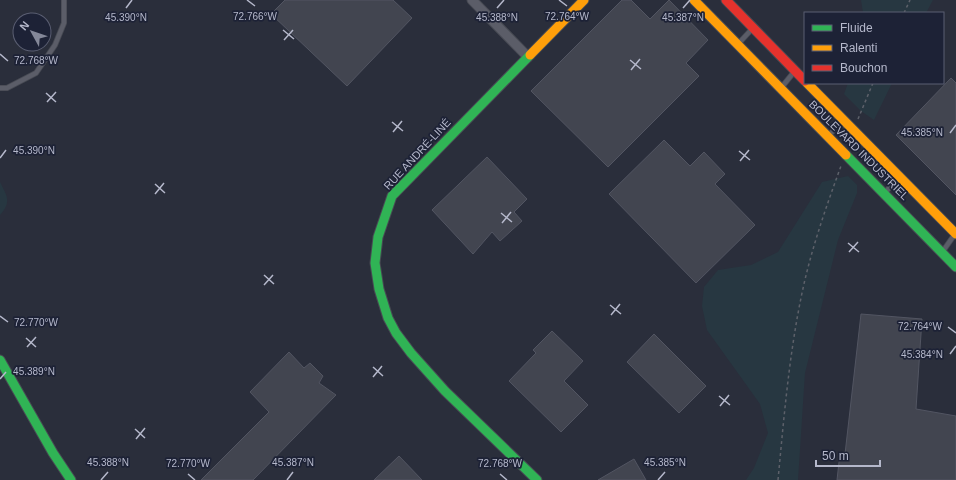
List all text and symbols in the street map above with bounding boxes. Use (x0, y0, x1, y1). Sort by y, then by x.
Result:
text: 72.766°W (233, 11, 278, 22)
text: 72.764°W (545, 11, 590, 22)
north arrow (12, 12, 52, 52)
text: 45.390°N (105, 12, 147, 23)
text: 45.388°N (476, 12, 518, 23)
text: 45.387°N (662, 12, 704, 23)
legend (804, 12, 944, 84)
text: N (17, 19, 32, 32)
text: Fluide (840, 21, 873, 35)
text: Ralenti (840, 41, 877, 55)
text: 72.768°W (14, 55, 59, 66)
text: Bouchon (840, 61, 887, 75)
street label: BOULEVARD INDUSTRIEL (807, 98, 911, 202)
street label: RUE ANDRÉ-LINÉ (381, 116, 453, 192)
text: 45.385°N (901, 127, 943, 138)
text: 45.390°N (13, 145, 55, 156)
text: 72.770°W (14, 317, 59, 328)
text: 72.764°W (898, 321, 943, 332)
text: 45.384°N (901, 349, 943, 360)
text: 45.389°N (13, 366, 55, 377)
scale bar (816, 442, 880, 468)
text: 50 m (822, 449, 849, 463)
text: 45.388°N (87, 457, 129, 468)
text: 45.387°N (272, 457, 314, 468)
text: 45.385°N (644, 457, 686, 468)
text: 72.770°W (166, 458, 211, 469)
text: 72.768°W (478, 458, 523, 469)

